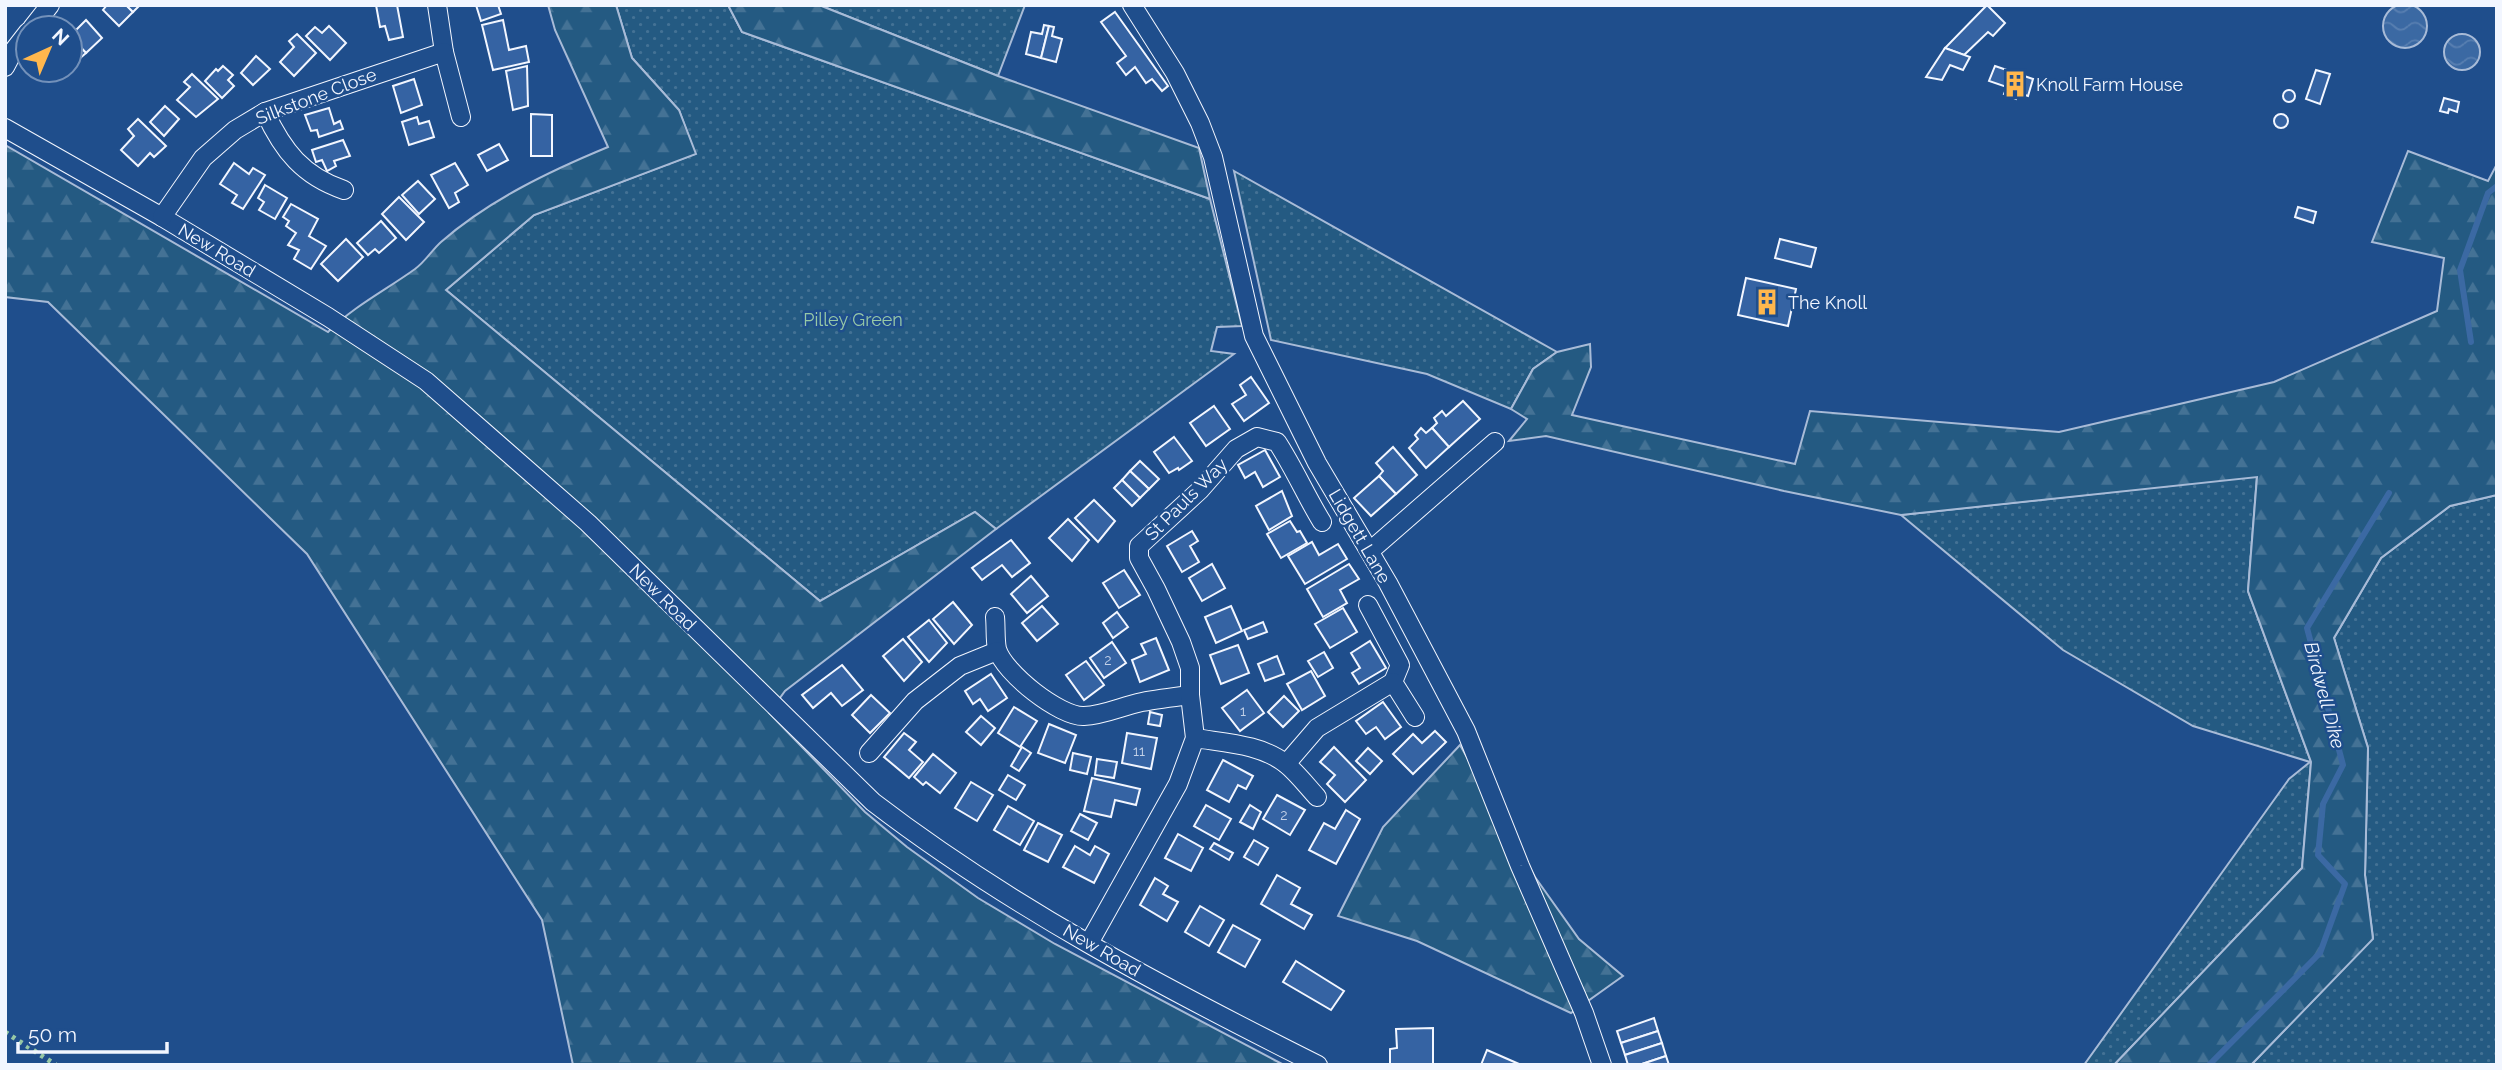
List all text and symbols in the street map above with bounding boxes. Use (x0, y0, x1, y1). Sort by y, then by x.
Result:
north arrow (14, 14, 84, 84)
text: N (48, 24, 74, 50)
street label: Silkstone Close (253, 63, 380, 129)
building icon: Knoll Farm House (2000, 69, 2030, 99)
place label: Knoll Farm House (2036, 74, 2184, 95)
street label: New Road (175, 219, 259, 281)
building icon: The Knoll (1752, 287, 1782, 317)
place label: The Knoll (1788, 292, 1867, 313)
park label: Pilley Green (803, 309, 903, 330)
street label: St Pauls Way (1140, 453, 1232, 545)
street label: Lidgett Lane (1325, 485, 1396, 587)
street label: New Road (625, 559, 701, 635)
water label: Birdwell Dike (2300, 639, 2350, 751)
house number: 2 (1104, 652, 1112, 668)
house number: 1 (1240, 703, 1246, 719)
house number: 11 (1133, 743, 1145, 759)
house number: 2 (1280, 807, 1288, 823)
street label: New Road (1060, 919, 1144, 981)
scale bar (18, 1010, 166, 1054)
text: 50 m (28, 1022, 77, 1047)

